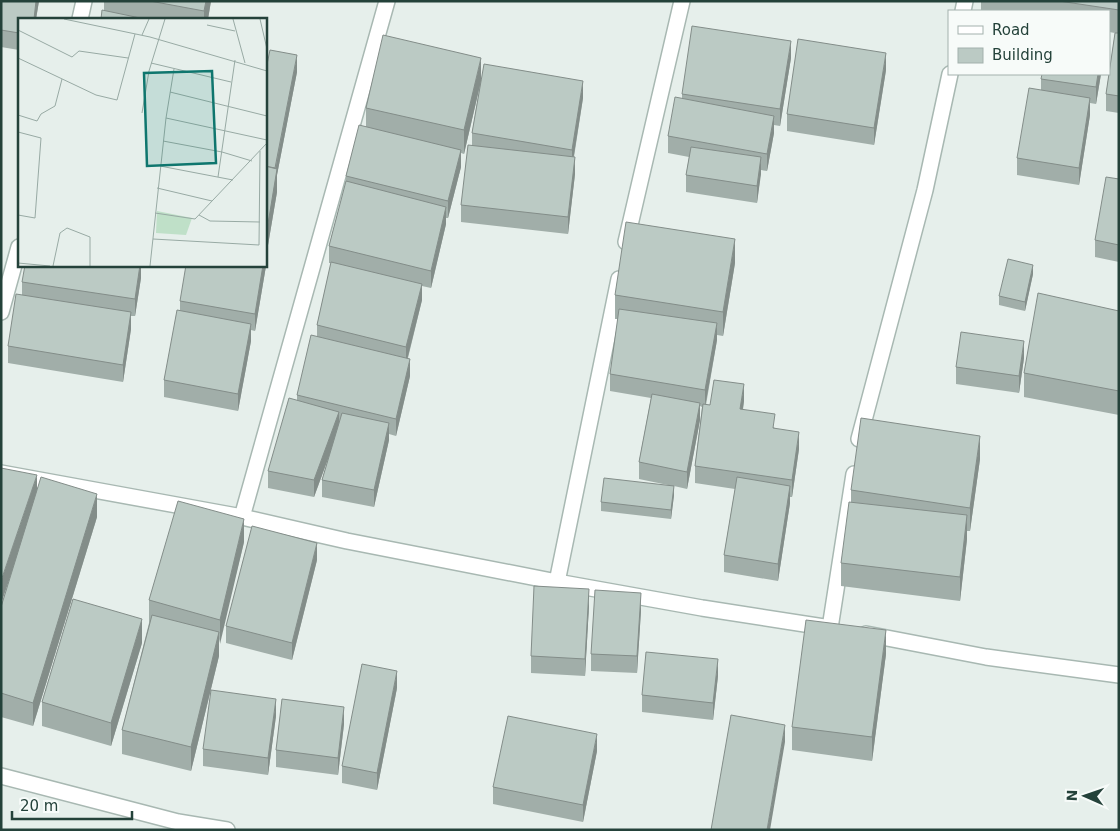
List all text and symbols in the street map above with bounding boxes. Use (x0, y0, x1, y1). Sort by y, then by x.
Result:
legend (948, 10, 1110, 75)
inset map (18, 18, 266, 266)
text: Road (992, 21, 1030, 39)
text: Building (992, 46, 1053, 64)
north arrow (1060, 771, 1110, 821)
scale bar (12, 788, 132, 820)
text: N (1064, 789, 1080, 802)
text: 20 m (20, 797, 58, 815)

